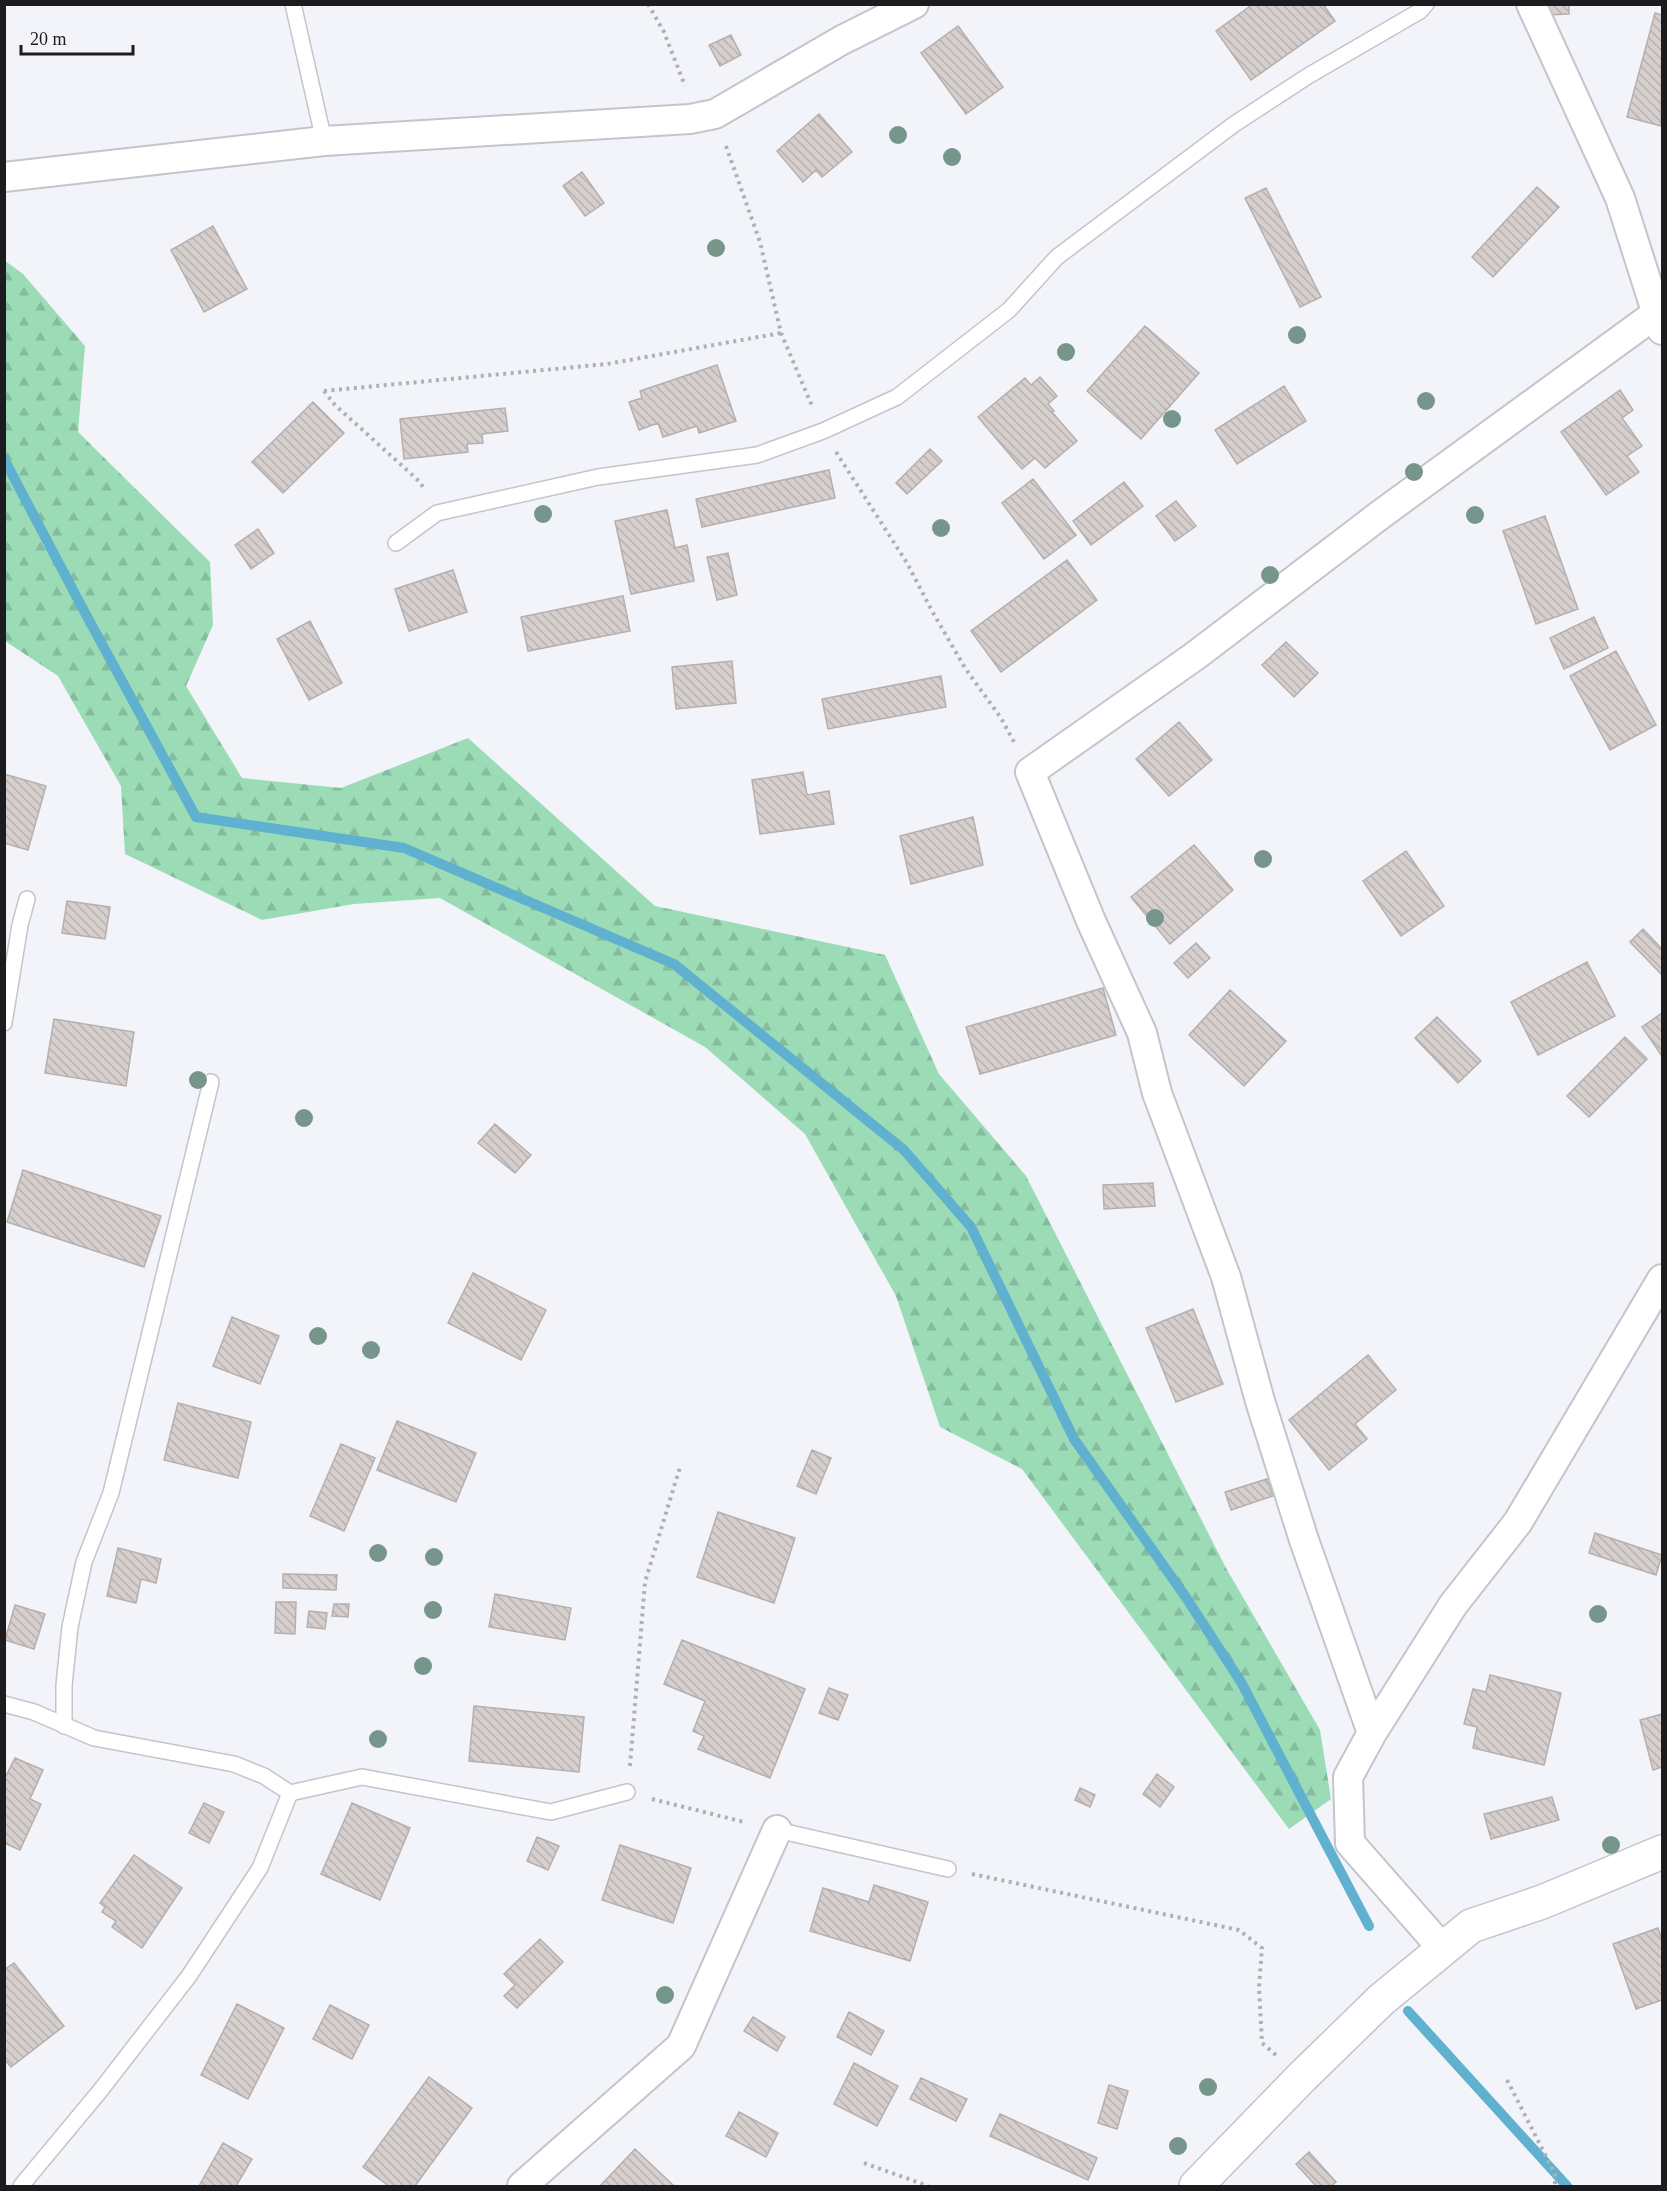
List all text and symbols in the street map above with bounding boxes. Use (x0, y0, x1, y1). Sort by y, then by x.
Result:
scale bar (21, 18, 134, 56)
text: 20 m (30, 29, 67, 49)

